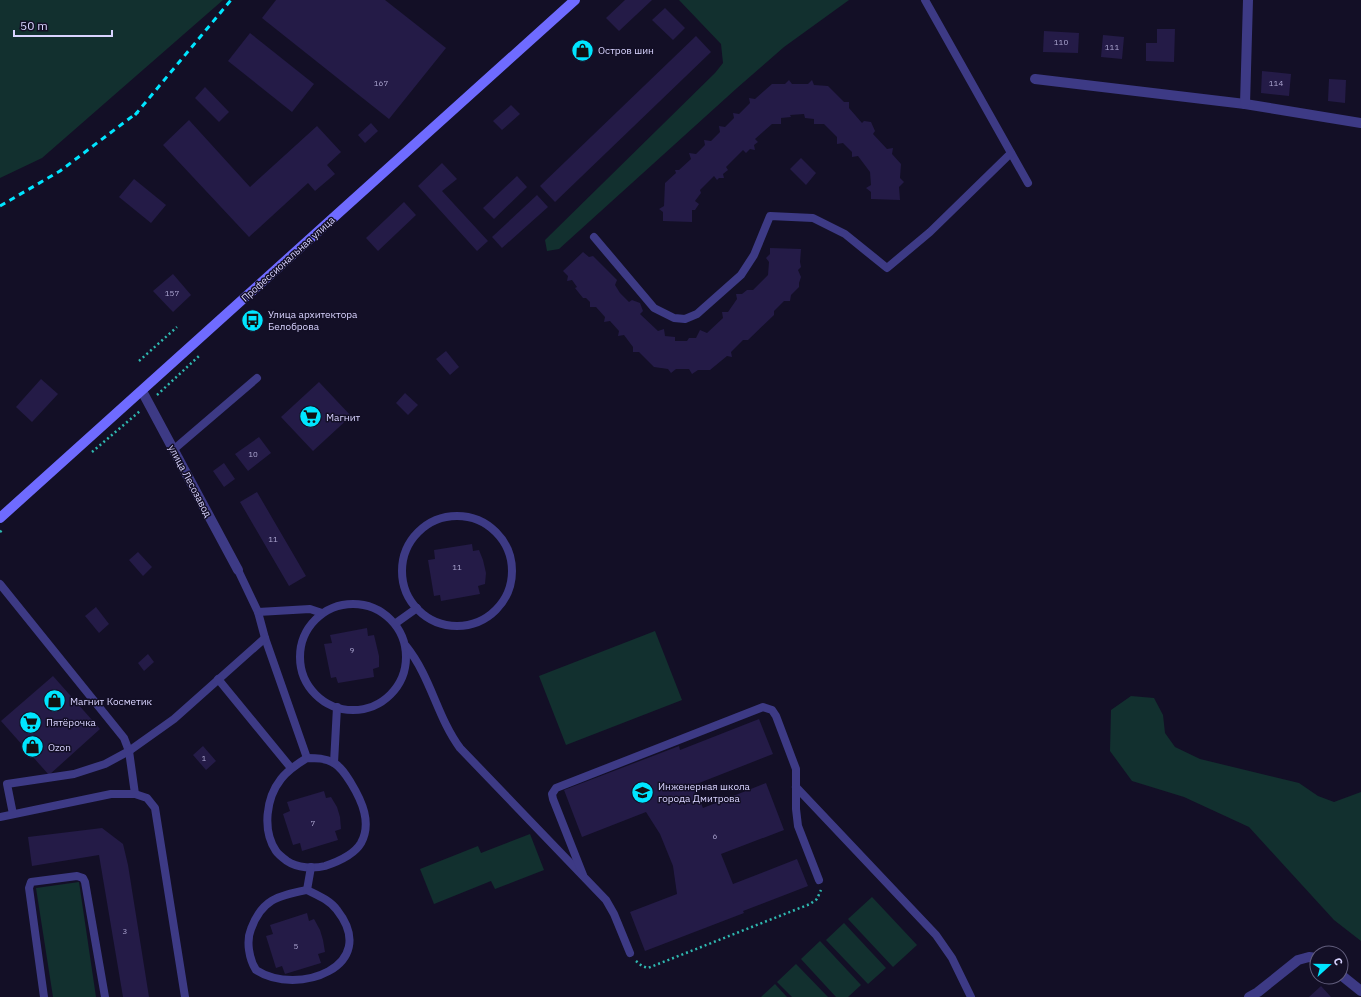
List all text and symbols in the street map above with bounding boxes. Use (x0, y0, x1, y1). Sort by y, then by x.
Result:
scale bar (14, 12, 112, 38)
text: 50 m (20, 18, 48, 33)
shop icon: Остров шин (569, 37, 595, 63)
house number: 110 (1054, 37, 1068, 47)
house number: 111 (1105, 42, 1119, 52)
place label: Остров шин (598, 44, 654, 57)
house number: 167 (374, 78, 388, 88)
house number: 114 (1269, 78, 1283, 88)
street label: Профессиональная улица (238, 213, 338, 305)
house number: 157 (165, 288, 179, 298)
bus stop icon: Улица архитектора Белоброва (239, 307, 265, 333)
place label: Улица архитектора Белоброва (268, 308, 358, 333)
supermarket icon: Магнит (298, 404, 324, 430)
place label: Магнит (326, 411, 361, 424)
street label: улица Лесозавод (165, 442, 215, 520)
house number: 10 (248, 449, 258, 459)
house number: 11 (268, 534, 278, 544)
house number: 11 (452, 562, 462, 572)
house number: 9 (350, 645, 355, 655)
shop icon: Магнит Косметик (41, 688, 67, 714)
place label: Магнит Косметик (70, 695, 153, 708)
supermarket icon: Пятёрочка (18, 709, 44, 735)
place label: Пятёрочка (46, 716, 97, 729)
shop icon: Ozon (20, 734, 46, 760)
place label: Ozon (48, 741, 71, 754)
house number: 1 (202, 753, 207, 763)
school or university icon: Инженерная школа города Дмитрова (629, 779, 655, 805)
place label: Инженерная школа города Дмитрова (658, 780, 751, 805)
house number: 7 (311, 818, 316, 828)
house number: 6 (713, 831, 718, 841)
house number: 3 (123, 926, 128, 936)
house number: 5 (294, 941, 299, 951)
north arrow (1309, 945, 1349, 985)
text: С (1331, 956, 1346, 967)

